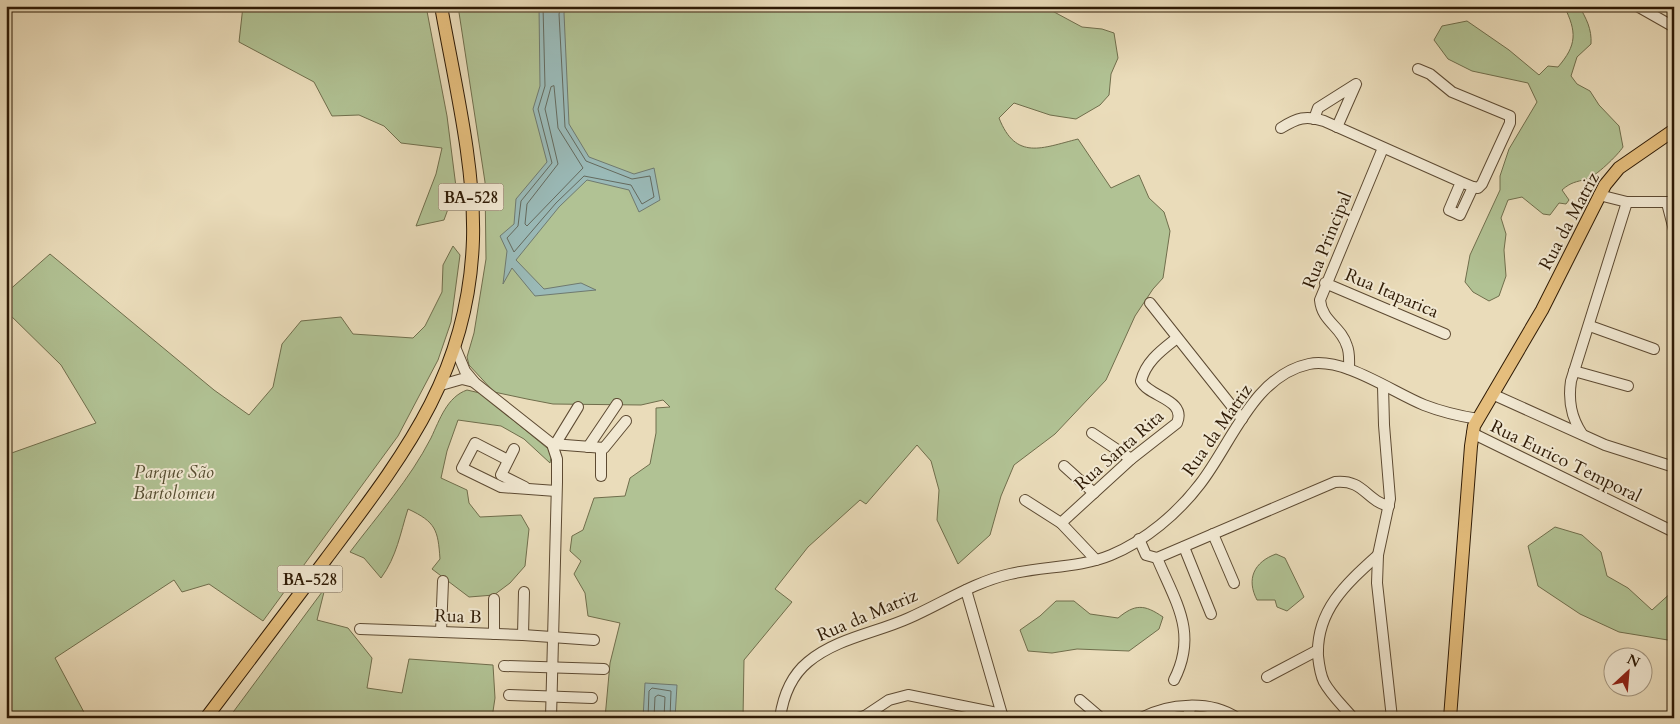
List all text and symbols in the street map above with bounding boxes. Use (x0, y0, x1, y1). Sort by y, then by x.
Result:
street label: Rua da Matriz (1533, 168, 1606, 274)
road number: BA-528 (438, 183, 504, 210)
street label: Rua Principal (1297, 188, 1358, 292)
street label: Rua Itaparica (1341, 263, 1443, 325)
street label: Rua da Matriz (1176, 379, 1258, 481)
street label: Rua Santa Rita (1069, 404, 1170, 496)
street label: Rua Eurico Temporal (1486, 414, 1646, 509)
park label: Parque São Bartolomeu (133, 460, 215, 506)
road number: BA-528 (278, 566, 342, 592)
street label: Rua da Matriz (813, 583, 921, 648)
street label: Rua B (434, 603, 482, 630)
north arrow (1602, 646, 1652, 696)
text: N (1624, 650, 1643, 672)

